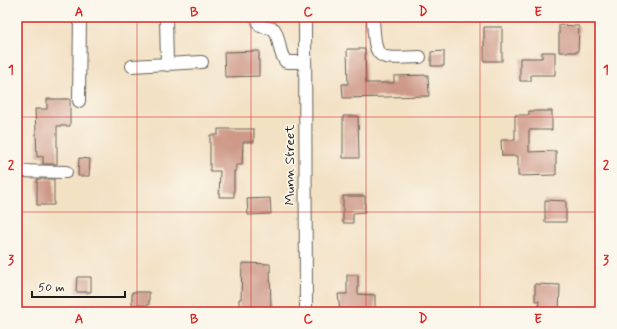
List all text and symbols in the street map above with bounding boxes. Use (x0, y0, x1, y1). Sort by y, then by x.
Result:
text: A (75, 4, 83, 21)
text: B (190, 4, 199, 21)
text: C (303, 4, 313, 21)
text: D (419, 4, 428, 21)
text: E (534, 4, 542, 21)
text: 1 (8, 62, 14, 79)
text: 1 (603, 62, 609, 79)
street label: Munn Street (281, 124, 299, 206)
text: 2 (8, 157, 15, 174)
text: 2 (603, 157, 610, 174)
text: 3 (8, 252, 14, 269)
text: 3 (603, 252, 609, 269)
scale bar (32, 273, 125, 299)
text: 50 m (38, 280, 65, 296)
text: A (75, 311, 83, 328)
text: B (190, 311, 199, 328)
text: C (303, 311, 313, 328)
text: D (419, 311, 428, 328)
text: E (534, 311, 542, 328)

